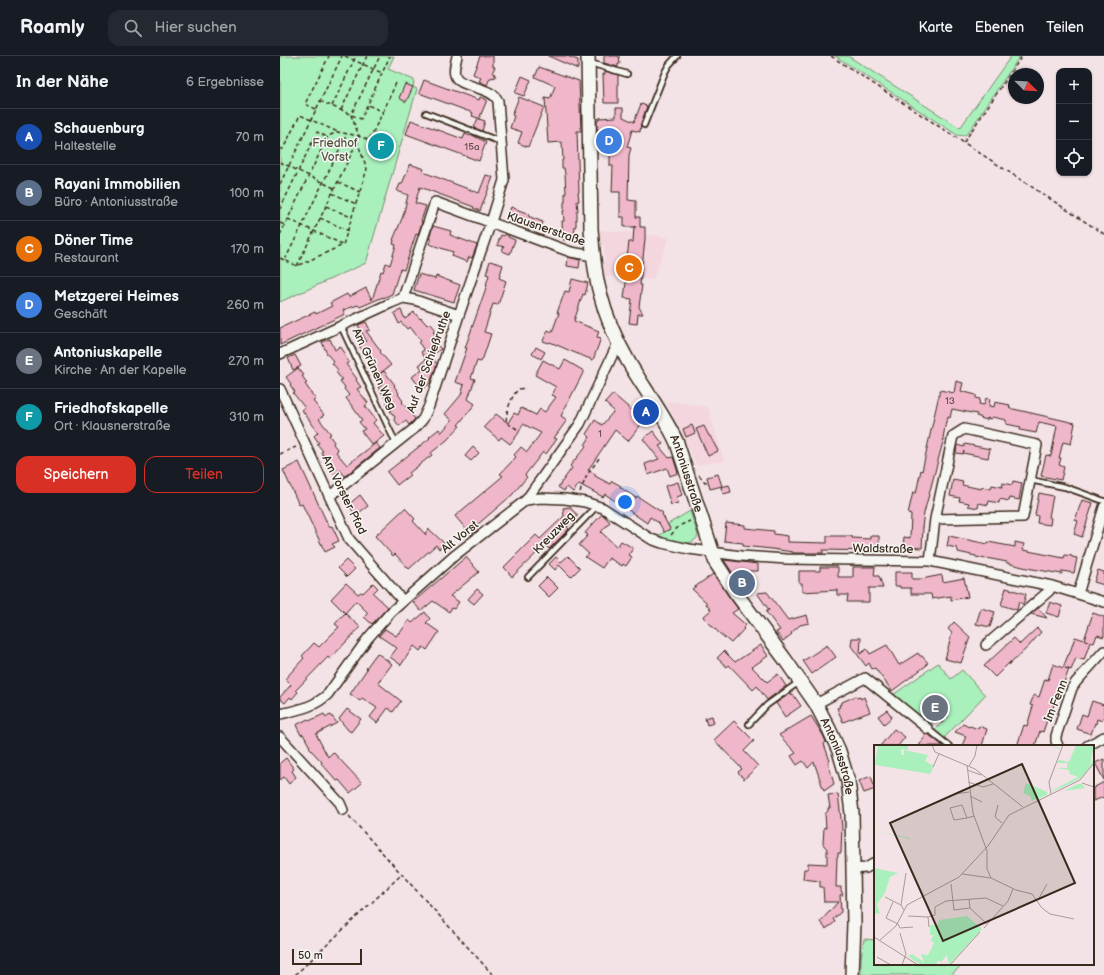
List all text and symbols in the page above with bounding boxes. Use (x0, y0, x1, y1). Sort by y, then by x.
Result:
search box (108, 10, 388, 46)
text: Roamly (20, 16, 84, 39)
icon: search (122, 17, 144, 39)
text: Hier suchen (154, 18, 237, 37)
text: Karte (919, 19, 953, 36)
text: Ebenen (975, 19, 1024, 36)
text: Teilen (1046, 19, 1084, 36)
north arrow (1008, 68, 1044, 104)
map controls (1056, 68, 1092, 176)
button: + (1056, 68, 1092, 104)
text: In der Nähe (16, 72, 109, 92)
text: 6 Ergebnisse (186, 74, 264, 90)
button: − (1056, 104, 1092, 140)
text: Schauenburg (54, 119, 144, 138)
pin: D (596, 126, 622, 156)
text: A (25, 129, 33, 145)
text: 70 m (236, 129, 264, 145)
pin: F (368, 131, 394, 161)
park label: Friedhof Vorst (312, 136, 358, 165)
text: Haltestelle (54, 138, 116, 154)
button: locate (1056, 140, 1092, 176)
house number: 15a (464, 141, 480, 153)
text: Rayani Immobilien (54, 175, 180, 194)
text: B (24, 185, 34, 201)
text: 100 m (229, 185, 264, 201)
text: Büro · Antoniusstraße (54, 194, 178, 210)
street label: Klausnerstraße (505, 209, 587, 249)
text: Döner Time (54, 231, 133, 250)
text: C (24, 241, 34, 257)
text: 170 m (231, 241, 264, 257)
text: Restaurant (54, 250, 119, 266)
pin: C (616, 253, 642, 283)
text: Metzgerei Heimes (54, 287, 179, 306)
text: D (24, 297, 34, 313)
text: 260 m (226, 297, 264, 313)
text: Geschäft (54, 306, 107, 322)
street label: Auf der Schießruthe (404, 309, 454, 415)
street label: Am Grünen Weg (349, 326, 399, 412)
text: Antoniuskapelle (54, 343, 162, 362)
text: E (25, 353, 33, 369)
text: 270 m (228, 353, 264, 369)
text: Kirche · An der Kapelle (54, 362, 187, 378)
house number: 13 (945, 395, 955, 407)
pin: A (633, 397, 659, 427)
text: Friedhofskapelle (54, 399, 168, 418)
text: F (25, 409, 33, 425)
text: 310 m (229, 409, 264, 425)
text: Ort · Klausnerstraße (54, 418, 170, 434)
house number: 1 (598, 428, 602, 440)
street label: Antoniusstraße (667, 432, 706, 514)
street label: Am Vorster Pfad (318, 453, 370, 537)
button: Speichern (16, 456, 136, 493)
button: Teilen (144, 456, 264, 493)
your location (615, 492, 635, 512)
street label: Kreuzweg (530, 509, 578, 557)
street label: Alt Vorst (438, 517, 482, 557)
street label: Waldstraße (852, 541, 914, 557)
pin: B (729, 568, 755, 598)
street label: Im Fenn (1041, 677, 1071, 724)
pin: E (922, 693, 948, 723)
street label: Antoniusstraße (817, 715, 857, 795)
inset map (874, 745, 1094, 965)
scale bar (292, 947, 362, 966)
text: 50 m (298, 949, 323, 962)

